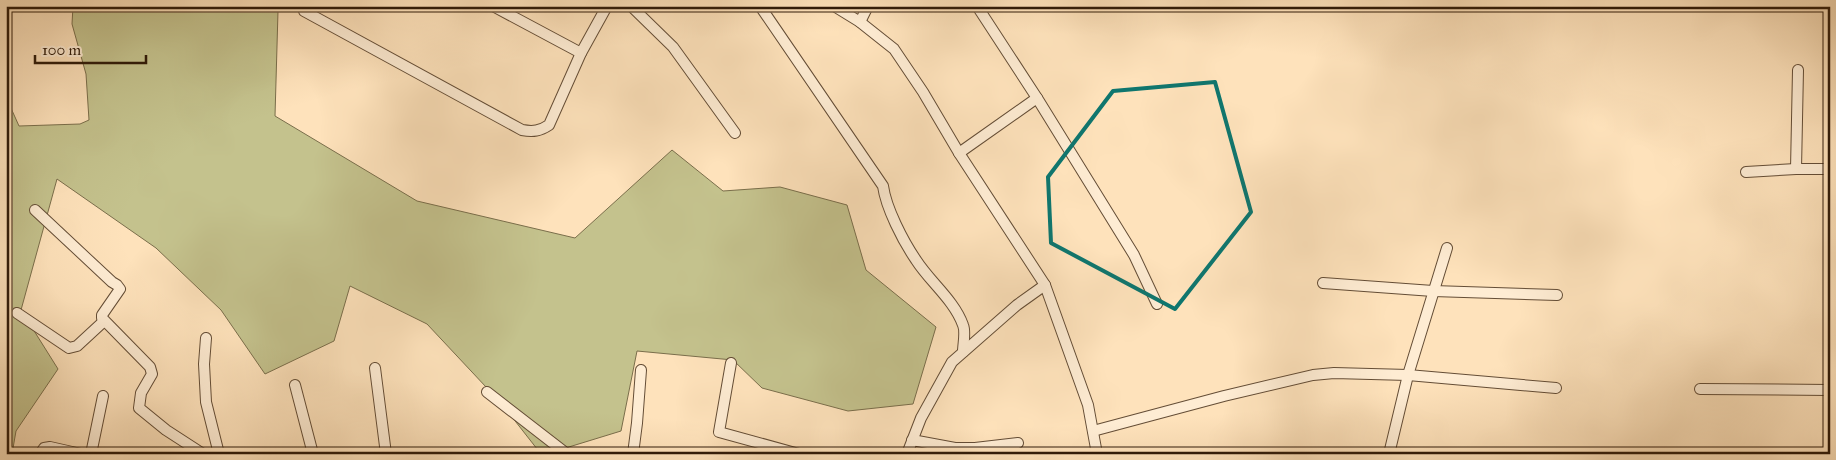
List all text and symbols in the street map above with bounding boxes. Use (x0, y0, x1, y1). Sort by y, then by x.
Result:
scale bar (35, 32, 146, 64)
text: 100 m (42, 41, 82, 59)

